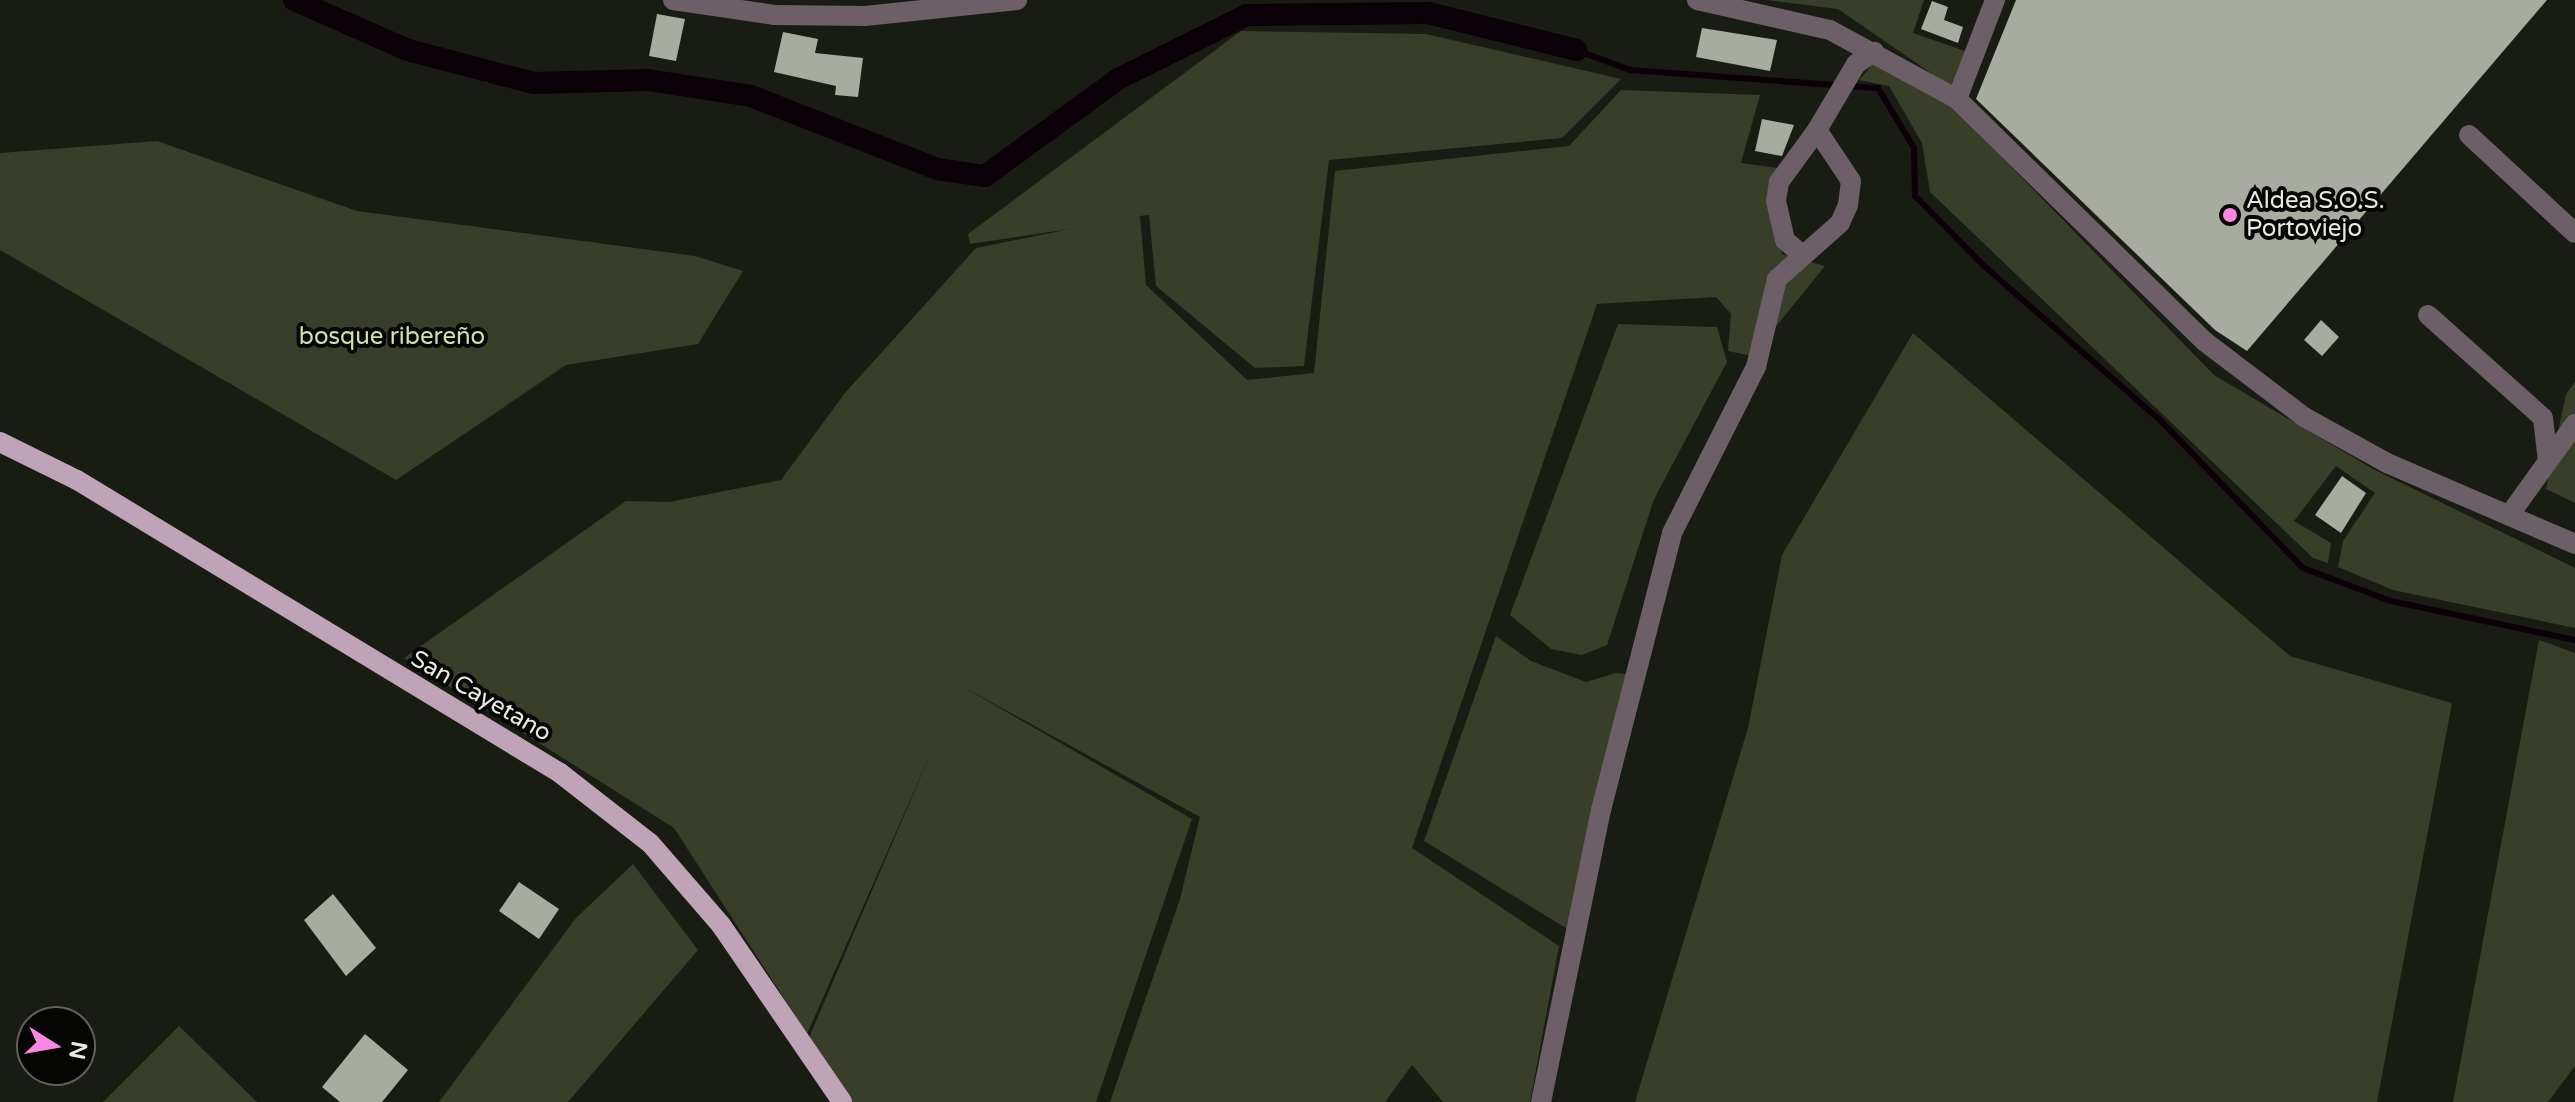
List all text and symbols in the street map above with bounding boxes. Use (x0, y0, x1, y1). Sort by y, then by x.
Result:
place label: Aldea S.O.S. Portoviejo (2246, 187, 2385, 243)
marker: Aldea S.O.S. Portoviejo (2221, 206, 2239, 224)
park label: bosque ribereño (299, 323, 485, 351)
street label: San Cayetano (406, 644, 556, 748)
north arrow (16, 1006, 96, 1086)
text: N (63, 1039, 92, 1061)

